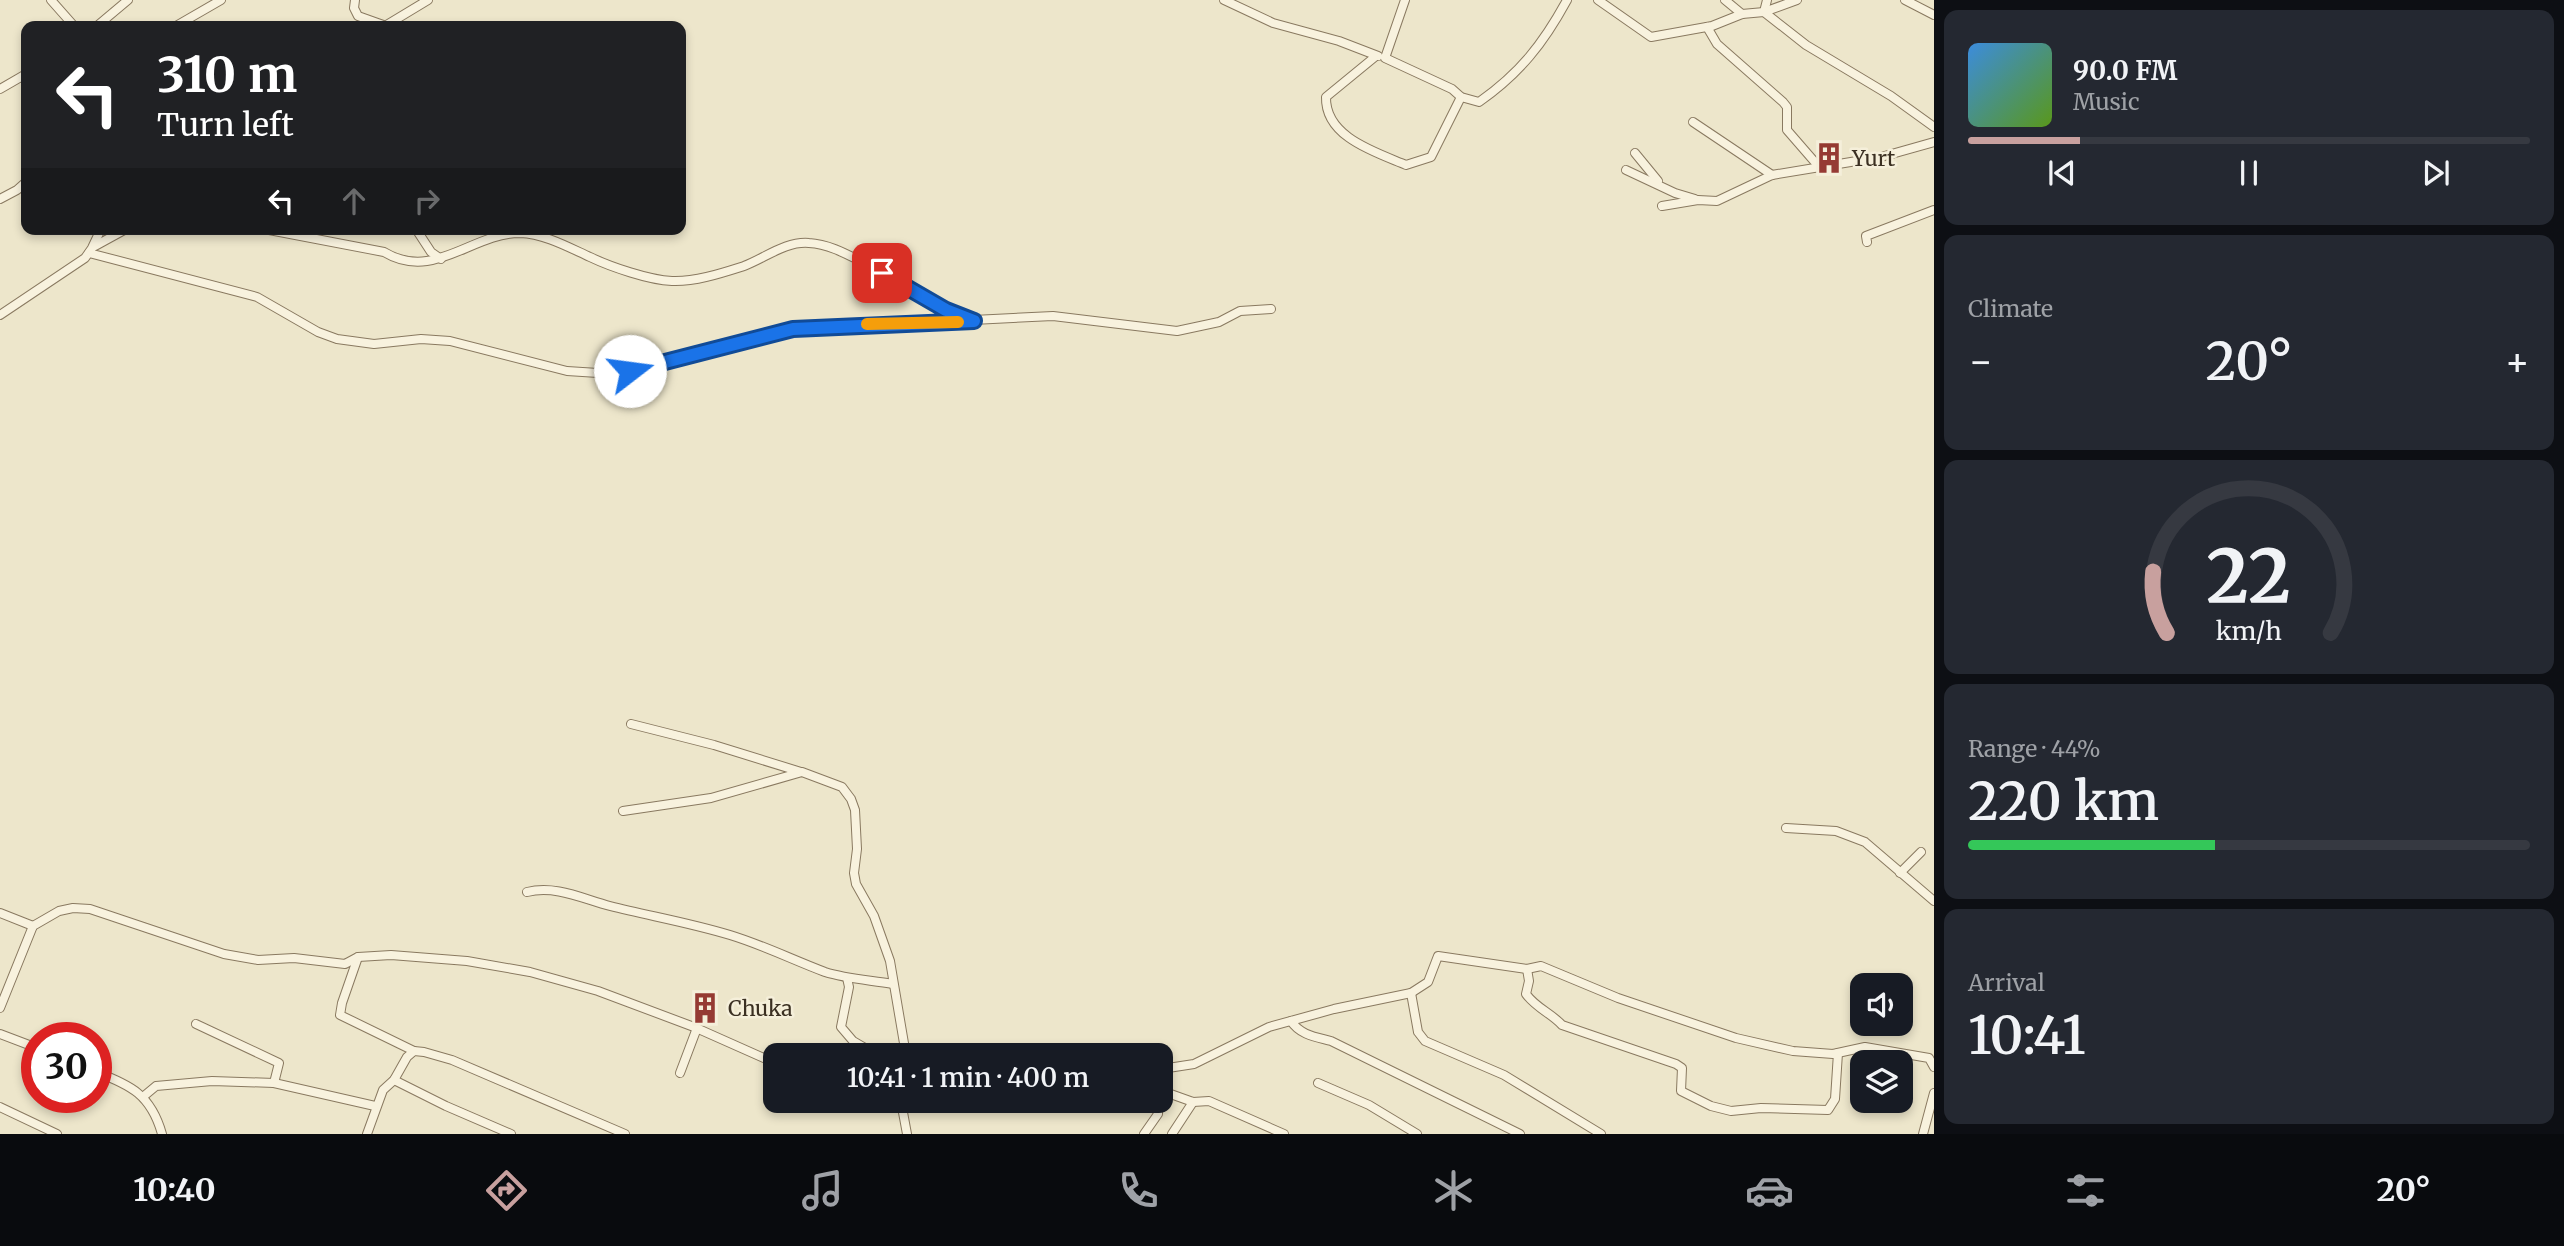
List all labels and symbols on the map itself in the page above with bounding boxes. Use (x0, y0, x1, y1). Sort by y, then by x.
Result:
building icon: Yurt (1812, 141, 1846, 175)
place label: Yurt (1851, 145, 1895, 172)
pin (852, 243, 912, 303)
position arrow (593, 334, 667, 408)
building icon: Chuka (688, 991, 722, 1025)
place label: Chuka (728, 995, 793, 1022)
speed limit sign: 30 (21, 1022, 112, 1113)

